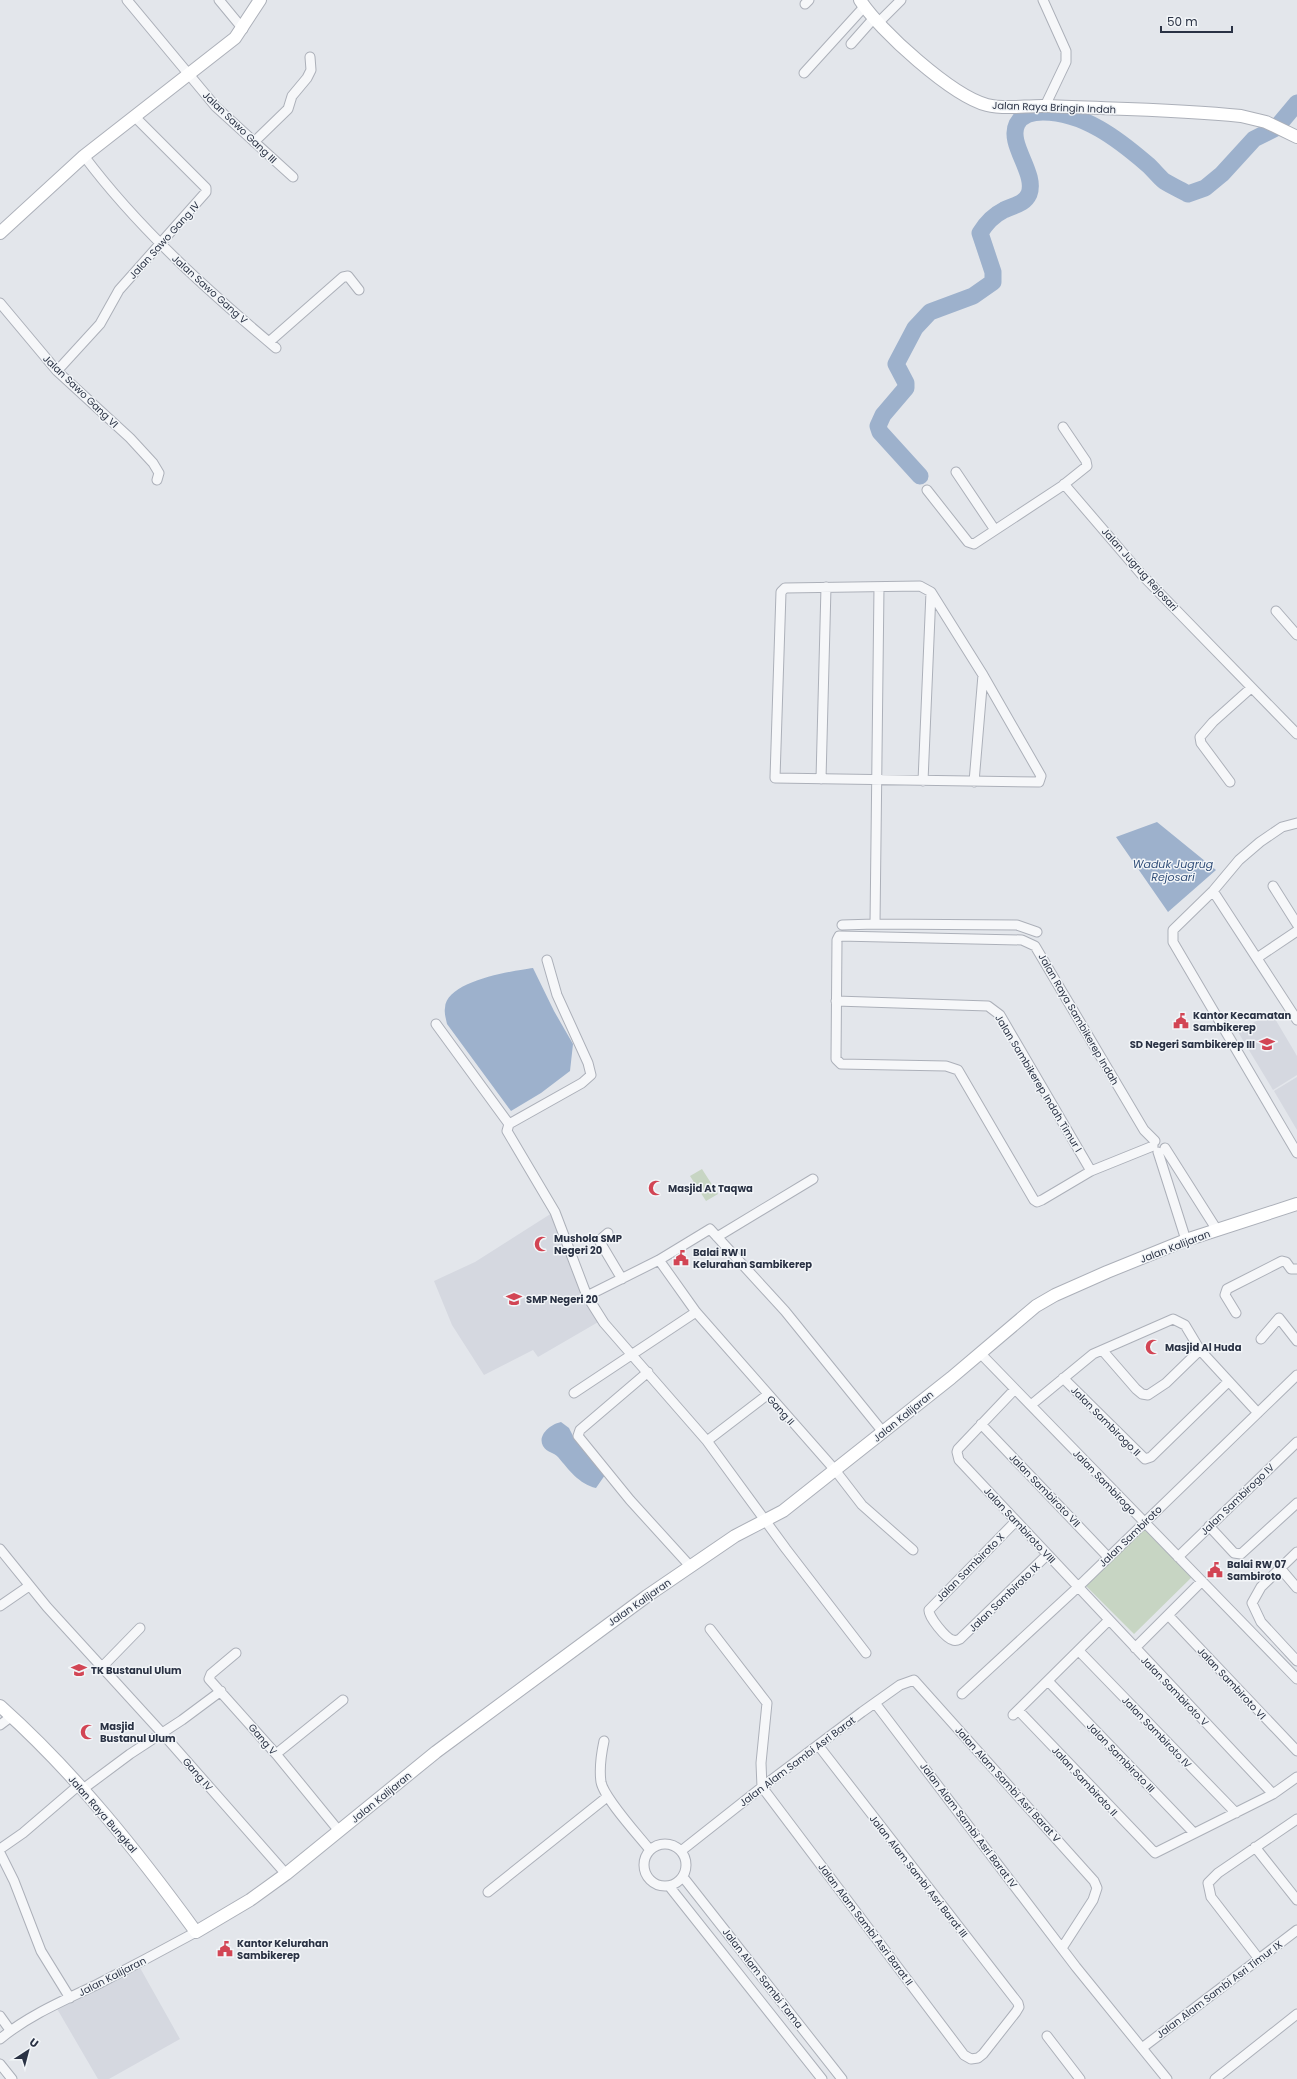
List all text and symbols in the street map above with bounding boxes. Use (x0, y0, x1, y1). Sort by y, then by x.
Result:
scale bar (1161, 8, 1232, 34)
text: 50 m (1167, 13, 1198, 30)
street label: Jalan Sawo Gang III (199, 88, 280, 167)
street label: Jalan Raya Bringin Indah (992, 98, 1116, 117)
street label: Jalan Sawo Gang IV (125, 198, 204, 282)
street label: Jalan Sawo Gang V (168, 251, 251, 328)
street label: Jalan Sawo Gang VI (40, 351, 122, 431)
street label: Jalan Jugrug Rejosari (1098, 524, 1181, 614)
water label: Waduk Jugrug Rejosari (1133, 856, 1214, 885)
street label: Jalan Raya Sambikerep Indah (1035, 951, 1123, 1088)
place label: Kantor Kecamatan Sambikerep (1193, 1008, 1292, 1035)
street label: Jalan Sambikerep Indah Timur I (991, 1012, 1086, 1155)
public building icon: Kantor Kecamatan Sambikerep (1172, 1012, 1190, 1030)
school or university icon: SD Negeri Sambikerep III (1258, 1035, 1276, 1053)
place label: SD Negeri Sambikerep III (1130, 1037, 1255, 1052)
mosque icon: Masjid At Taqwa (647, 1179, 665, 1197)
place label: Masjid At Taqwa (668, 1181, 753, 1196)
street label: Jalan Kalijaran (1138, 1226, 1212, 1267)
place label: Mushola SMP Negeri 20 (554, 1231, 622, 1258)
mosque icon: Mushola SMP Negeri 20 (533, 1235, 551, 1253)
place label: Balai RW II Kelurahan Sambikerep (693, 1245, 812, 1272)
public building icon: Balai RW II Kelurahan Sambikerep (672, 1249, 690, 1267)
school or university icon: SMP Negeri 20 (505, 1290, 523, 1308)
place label: SMP Negeri 20 (526, 1292, 598, 1307)
mosque icon: Masjid Al Huda (1144, 1338, 1162, 1356)
place label: Masjid Al Huda (1165, 1340, 1242, 1355)
street label: Jalan Sambirogo II (1067, 1383, 1144, 1460)
street label: Jalan Kalijaran (870, 1387, 937, 1446)
street label: Gang II (763, 1392, 798, 1428)
street label: Jalan Sambirogo (1069, 1446, 1140, 1518)
street label: Jalan Sambiroto VII (1006, 1450, 1084, 1530)
street label: Jalan Sambirogo IV (1197, 1460, 1278, 1539)
street label: Jalan Sambiroto VIII (980, 1484, 1059, 1567)
street label: Jalan Sambiroto (1095, 1502, 1165, 1570)
street label: Jalan Sambiroto X (933, 1530, 1008, 1605)
place label: Balai RW 07 Sambiroto (1227, 1557, 1287, 1584)
street label: Jalan Sambiroto IX (965, 1559, 1043, 1635)
public building icon: Balai RW 07 Sambiroto (1206, 1561, 1224, 1579)
street label: Jalan Kalijaran (605, 1575, 674, 1630)
street label: Jalan Sambiroto VI (1194, 1644, 1269, 1723)
street label: Jalan Sambiroto V (1137, 1653, 1212, 1730)
school or university icon: TK Bustanul Ulum (70, 1661, 88, 1679)
place label: TK Bustanul Ulum (91, 1663, 182, 1678)
street label: Jalan Sambiroto IV (1118, 1693, 1195, 1772)
street label: Jalan Alam Sambi Asri Barat (736, 1712, 859, 1810)
place label: Masjid Bustanul Ulum (100, 1719, 176, 1746)
street label: Jalan Sambiroto III (1084, 1719, 1158, 1795)
street label: Gang V (245, 1720, 281, 1758)
mosque icon: Masjid Bustanul Ulum (79, 1723, 97, 1741)
street label: Jalan Alam Sambi Asri Barat V (951, 1723, 1064, 1846)
street label: Jalan Sambiroto II (1050, 1744, 1120, 1818)
street label: Gang IV (179, 1754, 216, 1794)
street label: Jalan Alam Sambi Asri Barat IV (916, 1759, 1021, 1891)
street label: Jalan Kalijaran (348, 1768, 415, 1827)
street label: Jalan Raya Bungkal (65, 1772, 141, 1856)
street label: Jalan Alam Sambi Asri Barat III (867, 1812, 971, 1940)
street label: Jalan Alam Sambi Asri Barat II (816, 1861, 916, 1987)
street label: Jalan Alam Sambi Tama (719, 1925, 806, 2032)
place label: Kantor Kelurahan Sambikerep (237, 1936, 329, 1963)
street label: Jalan Alam Sambi Asri Timur IX (1153, 1937, 1286, 2042)
public building icon: Kantor Kelurahan Sambikerep (216, 1940, 234, 1958)
street label: Jalan Kalijaran (76, 1953, 149, 2000)
north arrow (8, 2031, 48, 2071)
text: U (26, 2034, 42, 2052)

